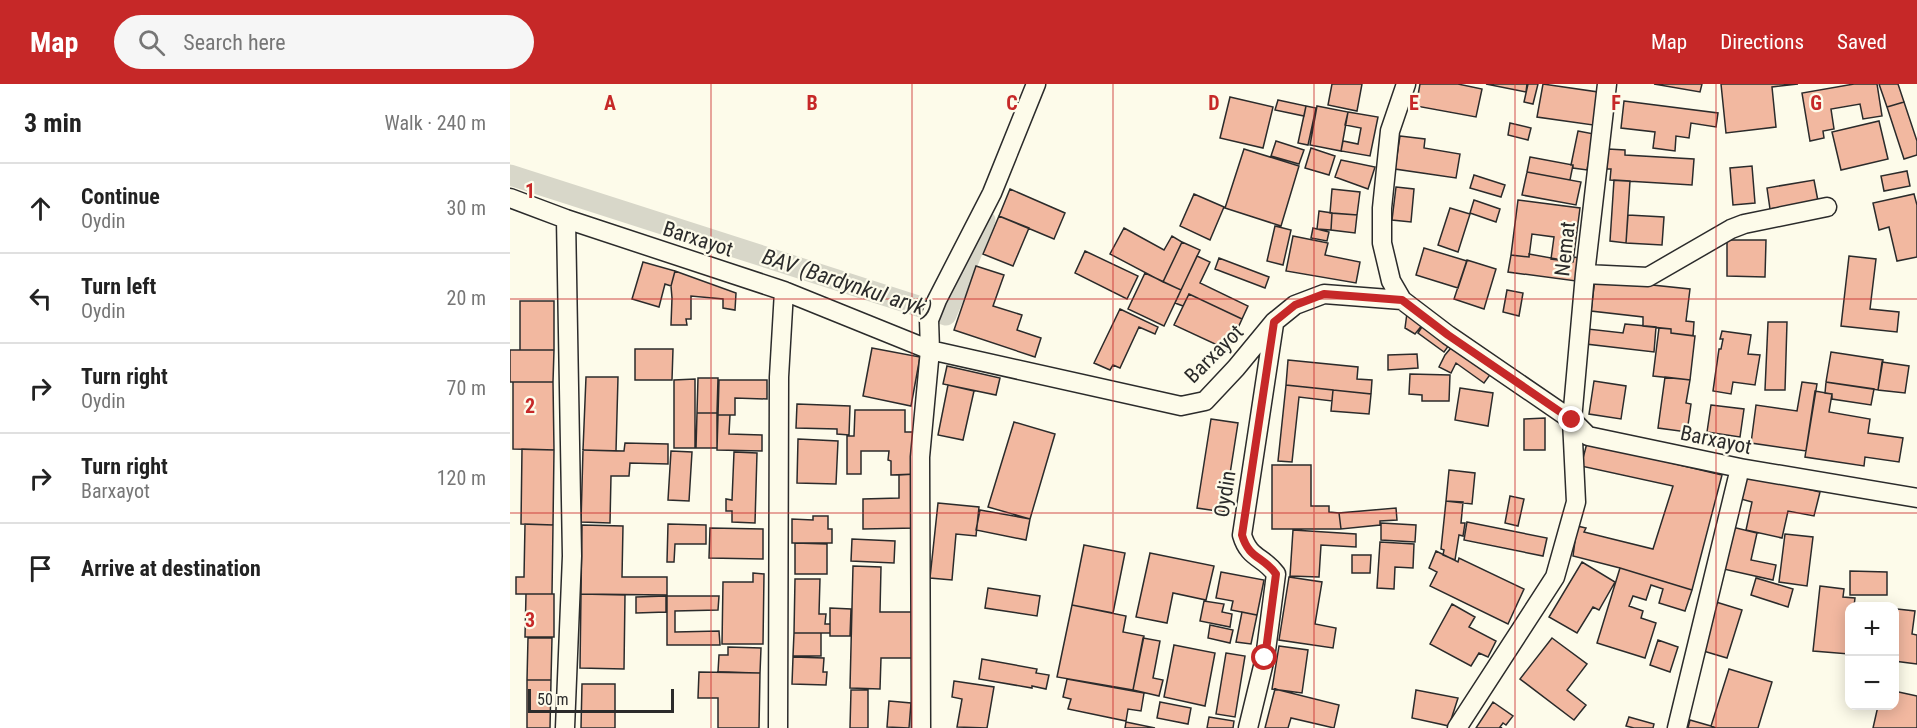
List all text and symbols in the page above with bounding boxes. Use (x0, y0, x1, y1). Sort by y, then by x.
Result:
search box (114, 15, 534, 69)
text: Map (30, 26, 78, 59)
icon: search (135, 26, 168, 59)
text: Search here (183, 30, 286, 55)
text: Map (1651, 30, 1687, 54)
text: Directions (1720, 30, 1804, 54)
text: Saved (1837, 30, 1887, 54)
text: A (604, 91, 616, 115)
text: B (806, 91, 818, 115)
text: C (1006, 91, 1018, 115)
text: D (1208, 91, 1220, 115)
text: E (1409, 91, 1419, 115)
text: F (1611, 91, 1621, 115)
text: G (1810, 91, 1822, 115)
text: 3 min (24, 108, 82, 138)
text: Walk · 240 m (385, 111, 486, 135)
text: 1 (525, 179, 535, 203)
text: Continue (81, 184, 160, 209)
icon: ahead (24, 192, 57, 225)
text: 30 m (447, 196, 486, 220)
text: Oydin (81, 209, 125, 233)
street label: Barxayot (660, 216, 736, 262)
street label: Nemat (1550, 220, 1580, 278)
water label: BAV (Bardynkul aryk) (759, 244, 935, 323)
text: Turn left (81, 274, 156, 299)
icon: left (24, 282, 57, 315)
text: 20 m (447, 286, 486, 310)
text: Oydin (81, 299, 125, 323)
street label: Barxayot (1180, 320, 1248, 388)
text: Turn right (81, 364, 168, 389)
icon: right (24, 372, 57, 405)
text: 70 m (447, 376, 486, 400)
text: Oydin (81, 389, 125, 413)
text: 2 (525, 394, 535, 418)
route end (1558, 406, 1584, 432)
street label: Barxayot (1678, 421, 1754, 459)
text: Turn right (81, 454, 168, 479)
icon: right (24, 462, 57, 495)
text: 120 m (437, 466, 486, 490)
street label: Oydin (1209, 469, 1241, 519)
text: Barxayot (81, 479, 150, 503)
icon: arrive (24, 552, 57, 585)
text: Arrive at destination (81, 556, 261, 581)
map controls (1845, 602, 1899, 710)
button: + (1845, 602, 1899, 656)
text: 3 (525, 608, 535, 632)
route start (1251, 644, 1277, 670)
button: − (1845, 656, 1899, 710)
scale bar (528, 686, 674, 714)
text: 50 m (537, 690, 569, 709)

